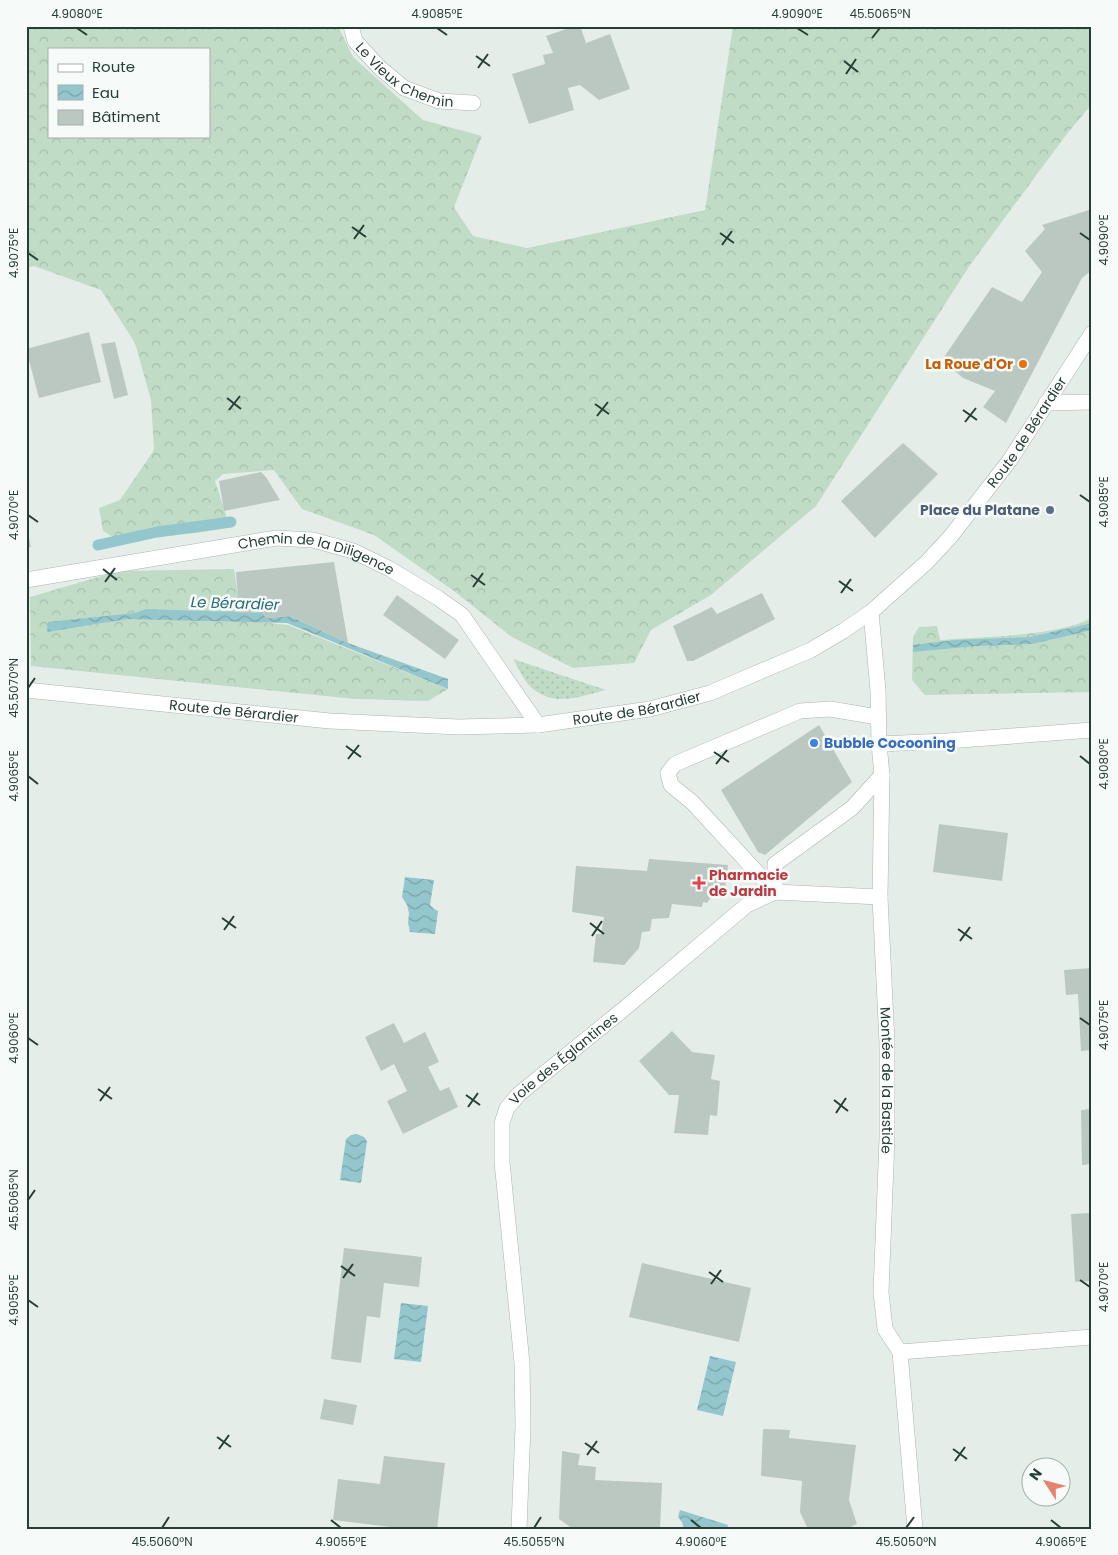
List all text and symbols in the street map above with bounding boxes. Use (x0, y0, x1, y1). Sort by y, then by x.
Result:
text: 4.9080°E (51, 5, 103, 22)
text: 4.9085°E (411, 5, 463, 22)
text: 4.9090°E (771, 5, 823, 22)
text: 45.5065°N (849, 5, 911, 22)
street label: Le Vieux Chemin (351, 38, 454, 112)
legend (48, 48, 210, 138)
text: Route (92, 56, 135, 77)
text: Eau (92, 82, 119, 103)
text: Bâtiment (92, 106, 160, 127)
text: 4.9090°E (1095, 214, 1112, 266)
text: 4.9075°E (5, 228, 22, 278)
place label: La Roue d'Or (925, 354, 1013, 374)
marker: La Roue d'Or (1017, 358, 1029, 370)
street label: Route de Bérardier (982, 373, 1071, 492)
text: 4.9085°E (1095, 476, 1112, 528)
text: 4.9070°E (5, 490, 22, 540)
place label: Place du Platane (920, 500, 1040, 520)
marker: Place du Platane (1044, 504, 1056, 516)
street label: Chemin de la Diligence (236, 527, 399, 580)
water label: Le Bérardier (190, 591, 280, 615)
text: 45.5070°N (5, 658, 22, 718)
street label: Route de Bérardier (572, 686, 703, 730)
street label: Route de Bérardier (168, 695, 300, 728)
place label: Bubble Cocooning (824, 733, 956, 753)
marker: Bubble Cocooning (808, 737, 820, 749)
text: 4.9080°E (1095, 738, 1112, 790)
text: 4.9065°E (5, 750, 22, 802)
place label: Pharmacie de Jardin (709, 865, 789, 901)
marker: Pharmacie de Jardin (693, 877, 705, 889)
text: 4.9075°E (1095, 1000, 1112, 1050)
street label: Montée de la Bastide (875, 1006, 897, 1154)
street label: Voie des Églantines (504, 1008, 622, 1109)
text: 4.9060°E (5, 1012, 22, 1064)
text: 45.5065°N (5, 1169, 22, 1231)
text: 4.9070°E (1095, 1262, 1112, 1312)
text: 4.9055°E (5, 1274, 22, 1326)
north arrow (1020, 1458, 1070, 1508)
text: N (1024, 1464, 1047, 1484)
text: 45.5060°N (131, 1533, 193, 1550)
text: 4.9055°E (315, 1533, 367, 1550)
text: 45.5055°N (503, 1533, 565, 1550)
text: 4.9060°E (675, 1533, 727, 1550)
text: 45.5050°N (875, 1533, 937, 1550)
text: 4.9065°E (1035, 1533, 1087, 1550)

